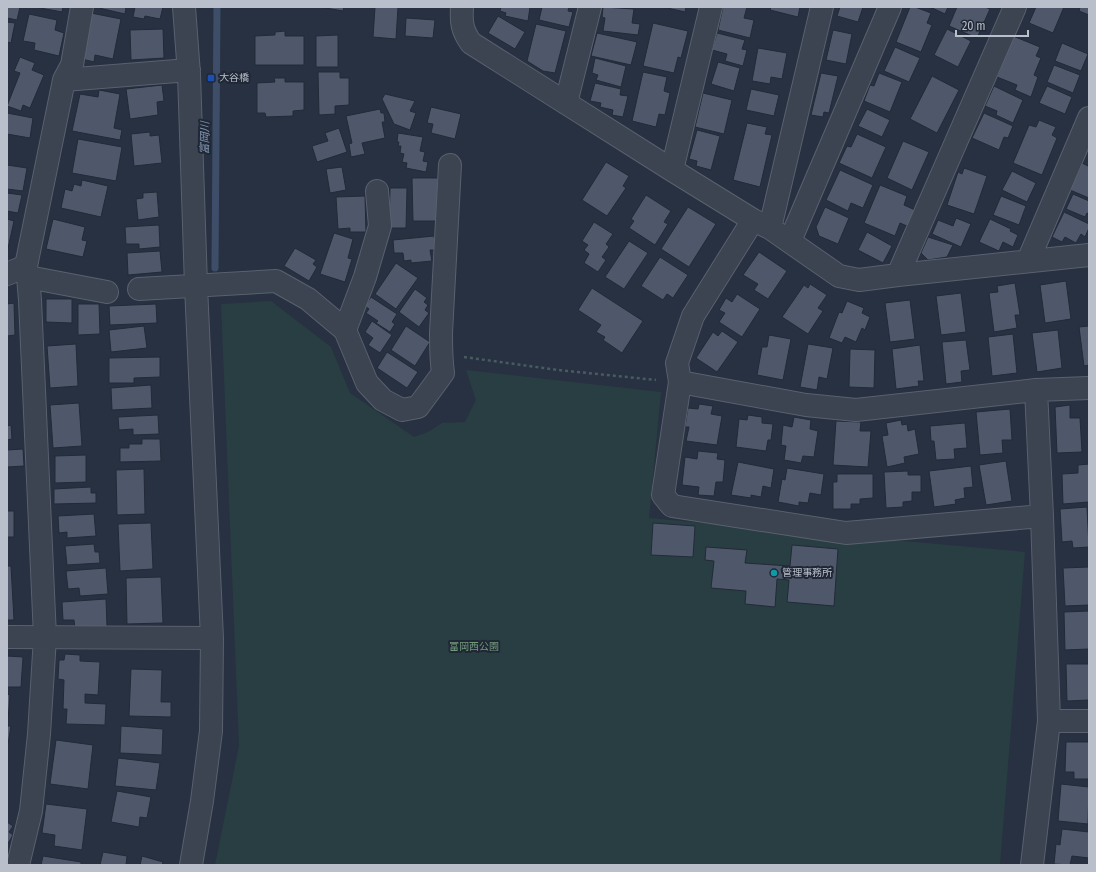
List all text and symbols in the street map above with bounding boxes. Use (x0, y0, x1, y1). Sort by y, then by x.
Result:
scale bar (956, 12, 1028, 38)
text: 20 m (962, 19, 986, 33)
place label: 大谷橋 (219, 72, 249, 84)
marker: 大谷橋 (206, 73, 216, 83)
water label: 富岡川 (198, 120, 212, 155)
place label: 管理事務所 (782, 567, 832, 579)
marker: 管理事務所 (769, 568, 779, 578)
park label: 富岡西公園 (449, 641, 499, 653)

